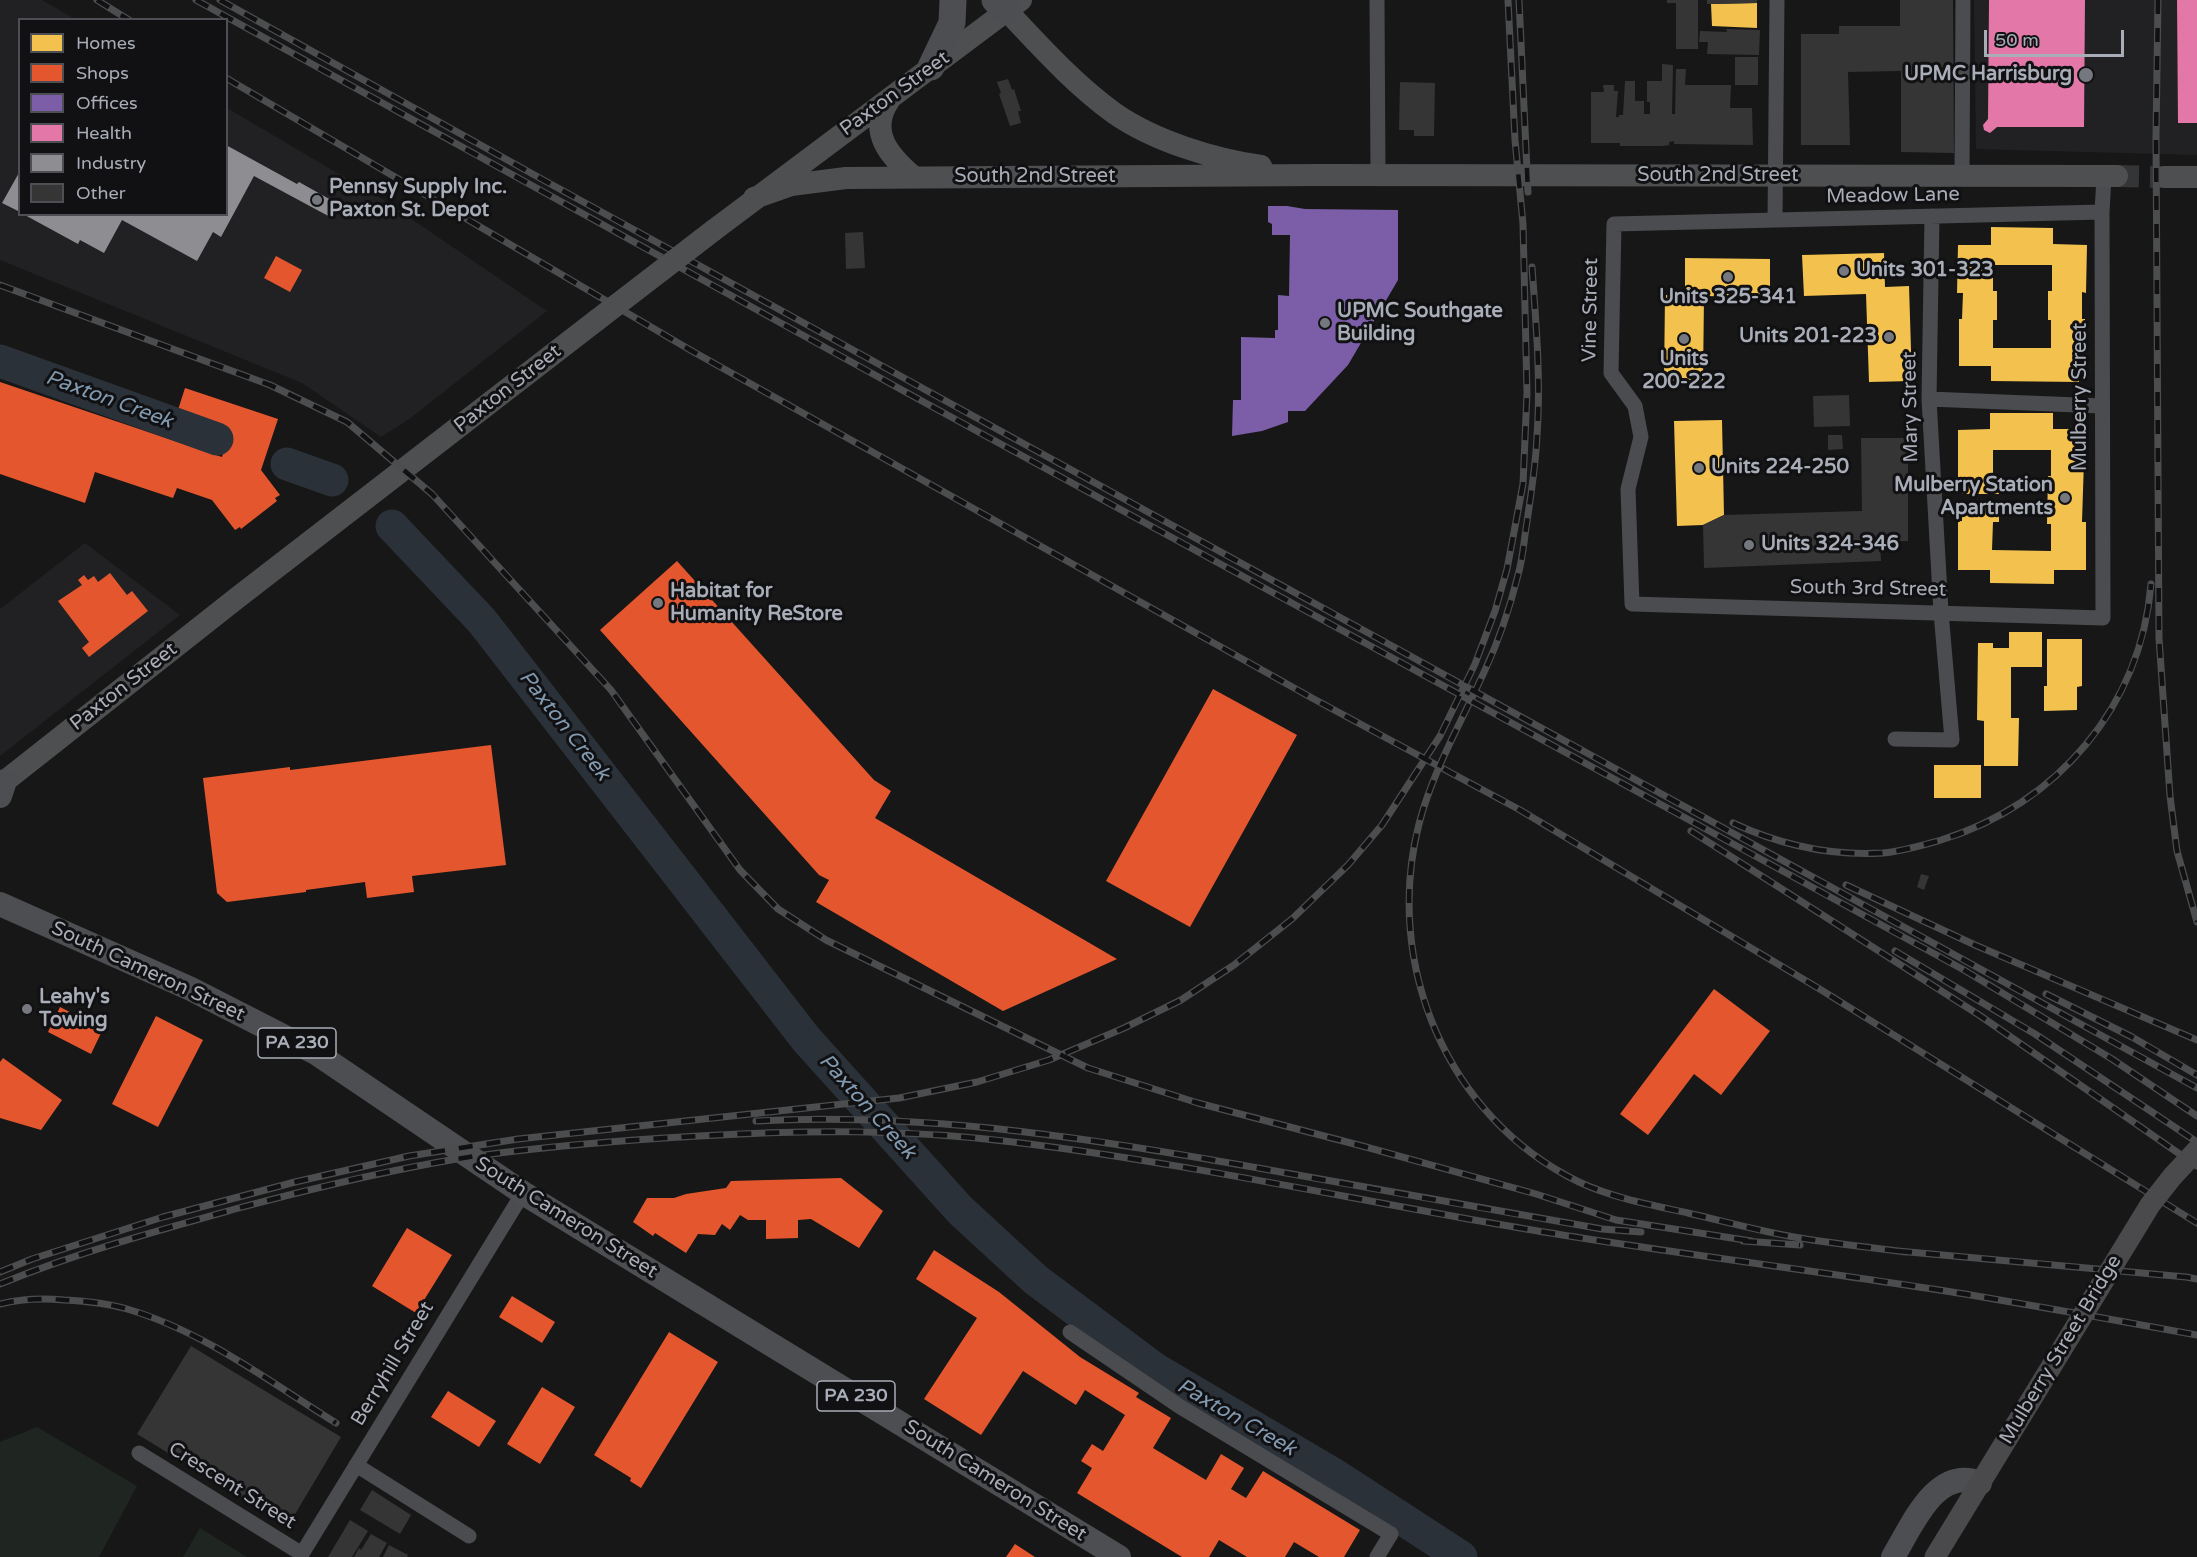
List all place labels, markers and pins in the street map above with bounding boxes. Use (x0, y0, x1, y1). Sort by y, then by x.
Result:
place label: UPMC Harrisburg (1904, 63, 2072, 87)
marker: UPMC Harrisburg (2077, 66, 2095, 84)
place label: Pennsy Supply Inc. Paxton St. Depot (329, 176, 507, 223)
marker: Pennsy Supply Inc. Paxton St. Depot (310, 193, 324, 207)
place label: Units 301-323 (1856, 259, 1994, 283)
marker: Units 301-323 (1837, 264, 1851, 278)
marker: Units 325-341 (1721, 270, 1735, 284)
place label: Units 325-341 (1659, 286, 1797, 310)
place label: UPMC Southgate Building (1337, 300, 1503, 347)
marker: UPMC Southgate Building (1318, 316, 1332, 330)
place label: Units 201-223 (1739, 325, 1877, 349)
marker: Units 201-223 (1882, 330, 1896, 344)
marker: Units 200-222 (1677, 332, 1691, 346)
place label: Units 200-222 (1642, 348, 1726, 395)
place label: Units 224-250 (1711, 456, 1849, 480)
marker: Units 224-250 (1692, 461, 1706, 475)
place label: Mulberry Station Apartments (1894, 474, 2053, 521)
marker: Mulberry Station Apartments (2058, 491, 2072, 505)
place label: Units 324-346 (1761, 533, 1899, 557)
marker: Units 324-346 (1742, 538, 1756, 552)
place label: Habitat for Humanity ReStore (670, 580, 843, 627)
marker: Habitat for Humanity ReStore (651, 596, 665, 610)
place label: Leahy's Towing (39, 986, 110, 1033)
marker: Leahy's Towing (20, 1002, 34, 1016)

